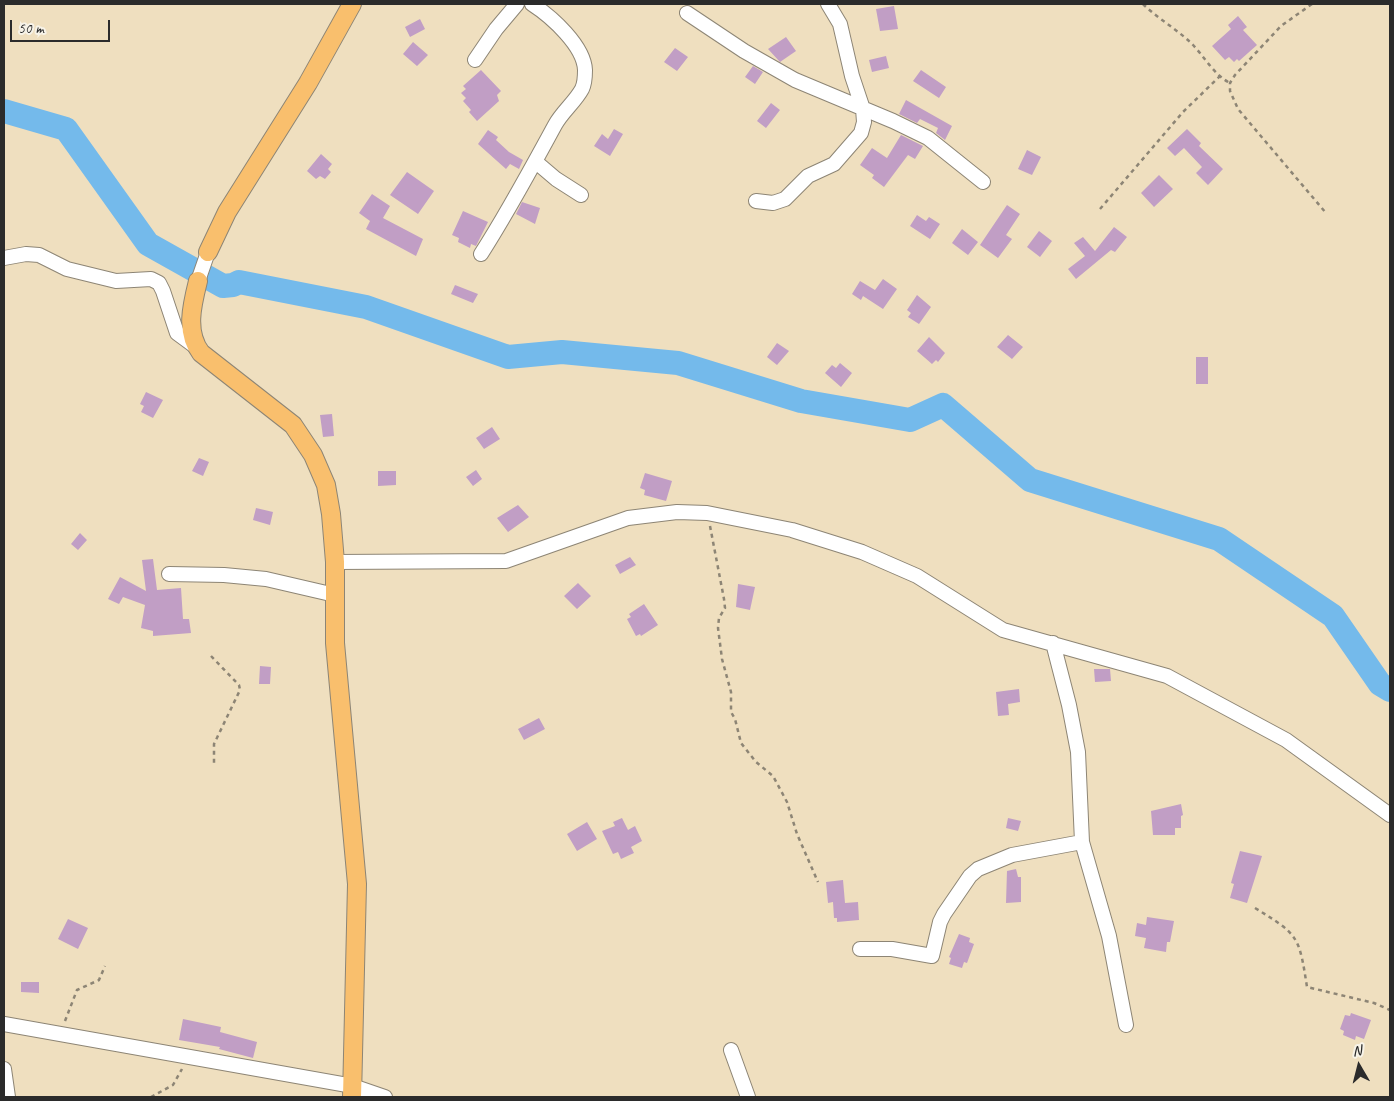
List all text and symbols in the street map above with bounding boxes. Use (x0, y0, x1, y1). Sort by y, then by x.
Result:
scale bar (12, 10, 112, 42)
text: 50 m (18, 19, 44, 38)
north arrow (1334, 1041, 1384, 1091)
text: N (1351, 1042, 1362, 1060)

